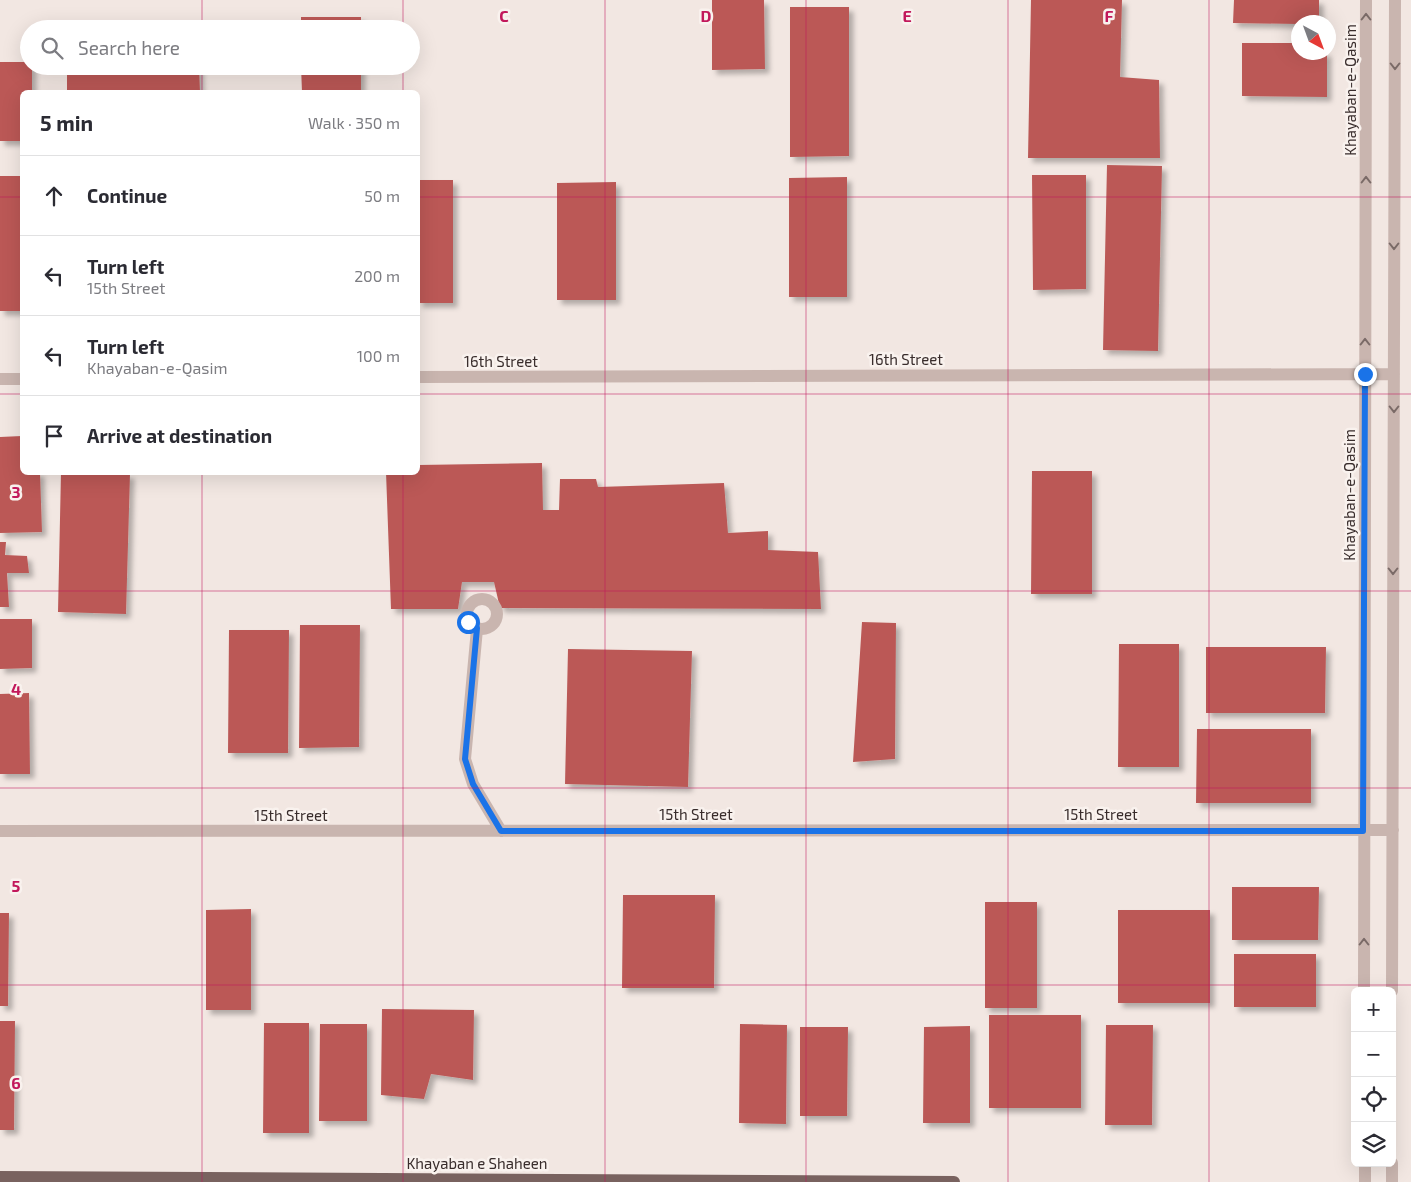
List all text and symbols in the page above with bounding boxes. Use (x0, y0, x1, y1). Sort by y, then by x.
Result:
text: C (499, 6, 509, 25)
text: D (701, 6, 712, 25)
text: E (902, 6, 912, 25)
text: F (1105, 6, 1114, 25)
one-way arrow (1361, 13, 1371, 20)
north arrow (1291, 15, 1336, 60)
search box (20, 20, 420, 75)
street label: Khayaban-e-Qasim (1341, 24, 1360, 156)
icon: search (38, 34, 66, 62)
text: Search here (78, 36, 180, 59)
one-way arrow (1389, 62, 1400, 70)
text: 5 min (40, 110, 93, 135)
text: Walk · 350 m (308, 113, 400, 132)
one-way arrow (1361, 175, 1371, 183)
icon: ahead (40, 182, 68, 210)
text: Continue (87, 184, 167, 207)
text: 50 m (364, 186, 400, 205)
one-way arrow (1389, 242, 1399, 250)
text: Turn left (87, 255, 164, 278)
icon: left (40, 262, 68, 290)
text: 200 m (354, 266, 400, 285)
text: 15th Street (87, 278, 165, 297)
text: Turn left (87, 335, 164, 358)
one-way arrow (1360, 338, 1370, 346)
icon: left (40, 342, 68, 370)
text: 100 m (357, 346, 400, 365)
street label: 16th Street (869, 350, 943, 368)
street label: 16th Street (464, 352, 538, 370)
text: Khayaban-e-Qasim (87, 358, 227, 377)
route end (1354, 363, 1377, 386)
one-way arrow (1389, 405, 1399, 413)
icon: arrive (40, 422, 68, 450)
text: Arrive at destination (87, 424, 272, 447)
street label: Khayaban-e-Qasim (1340, 429, 1359, 561)
text: 3 (11, 482, 21, 501)
one-way arrow (1388, 568, 1398, 575)
route start (457, 611, 480, 634)
text: 4 (11, 679, 21, 698)
street label: 15th Street (659, 805, 733, 823)
street label: 15th Street (1064, 805, 1138, 823)
street label: 15th Street (254, 806, 328, 824)
text: 5 (12, 876, 21, 895)
one-way arrow (1359, 938, 1369, 946)
map controls (1351, 987, 1396, 1167)
button: + (1351, 987, 1396, 1032)
button: − (1351, 1032, 1396, 1077)
text: 6 (11, 1073, 21, 1092)
button: locate (1351, 1077, 1396, 1122)
button: layers (1351, 1122, 1396, 1167)
street label: Khayaban e Shaheen (406, 1154, 548, 1172)

